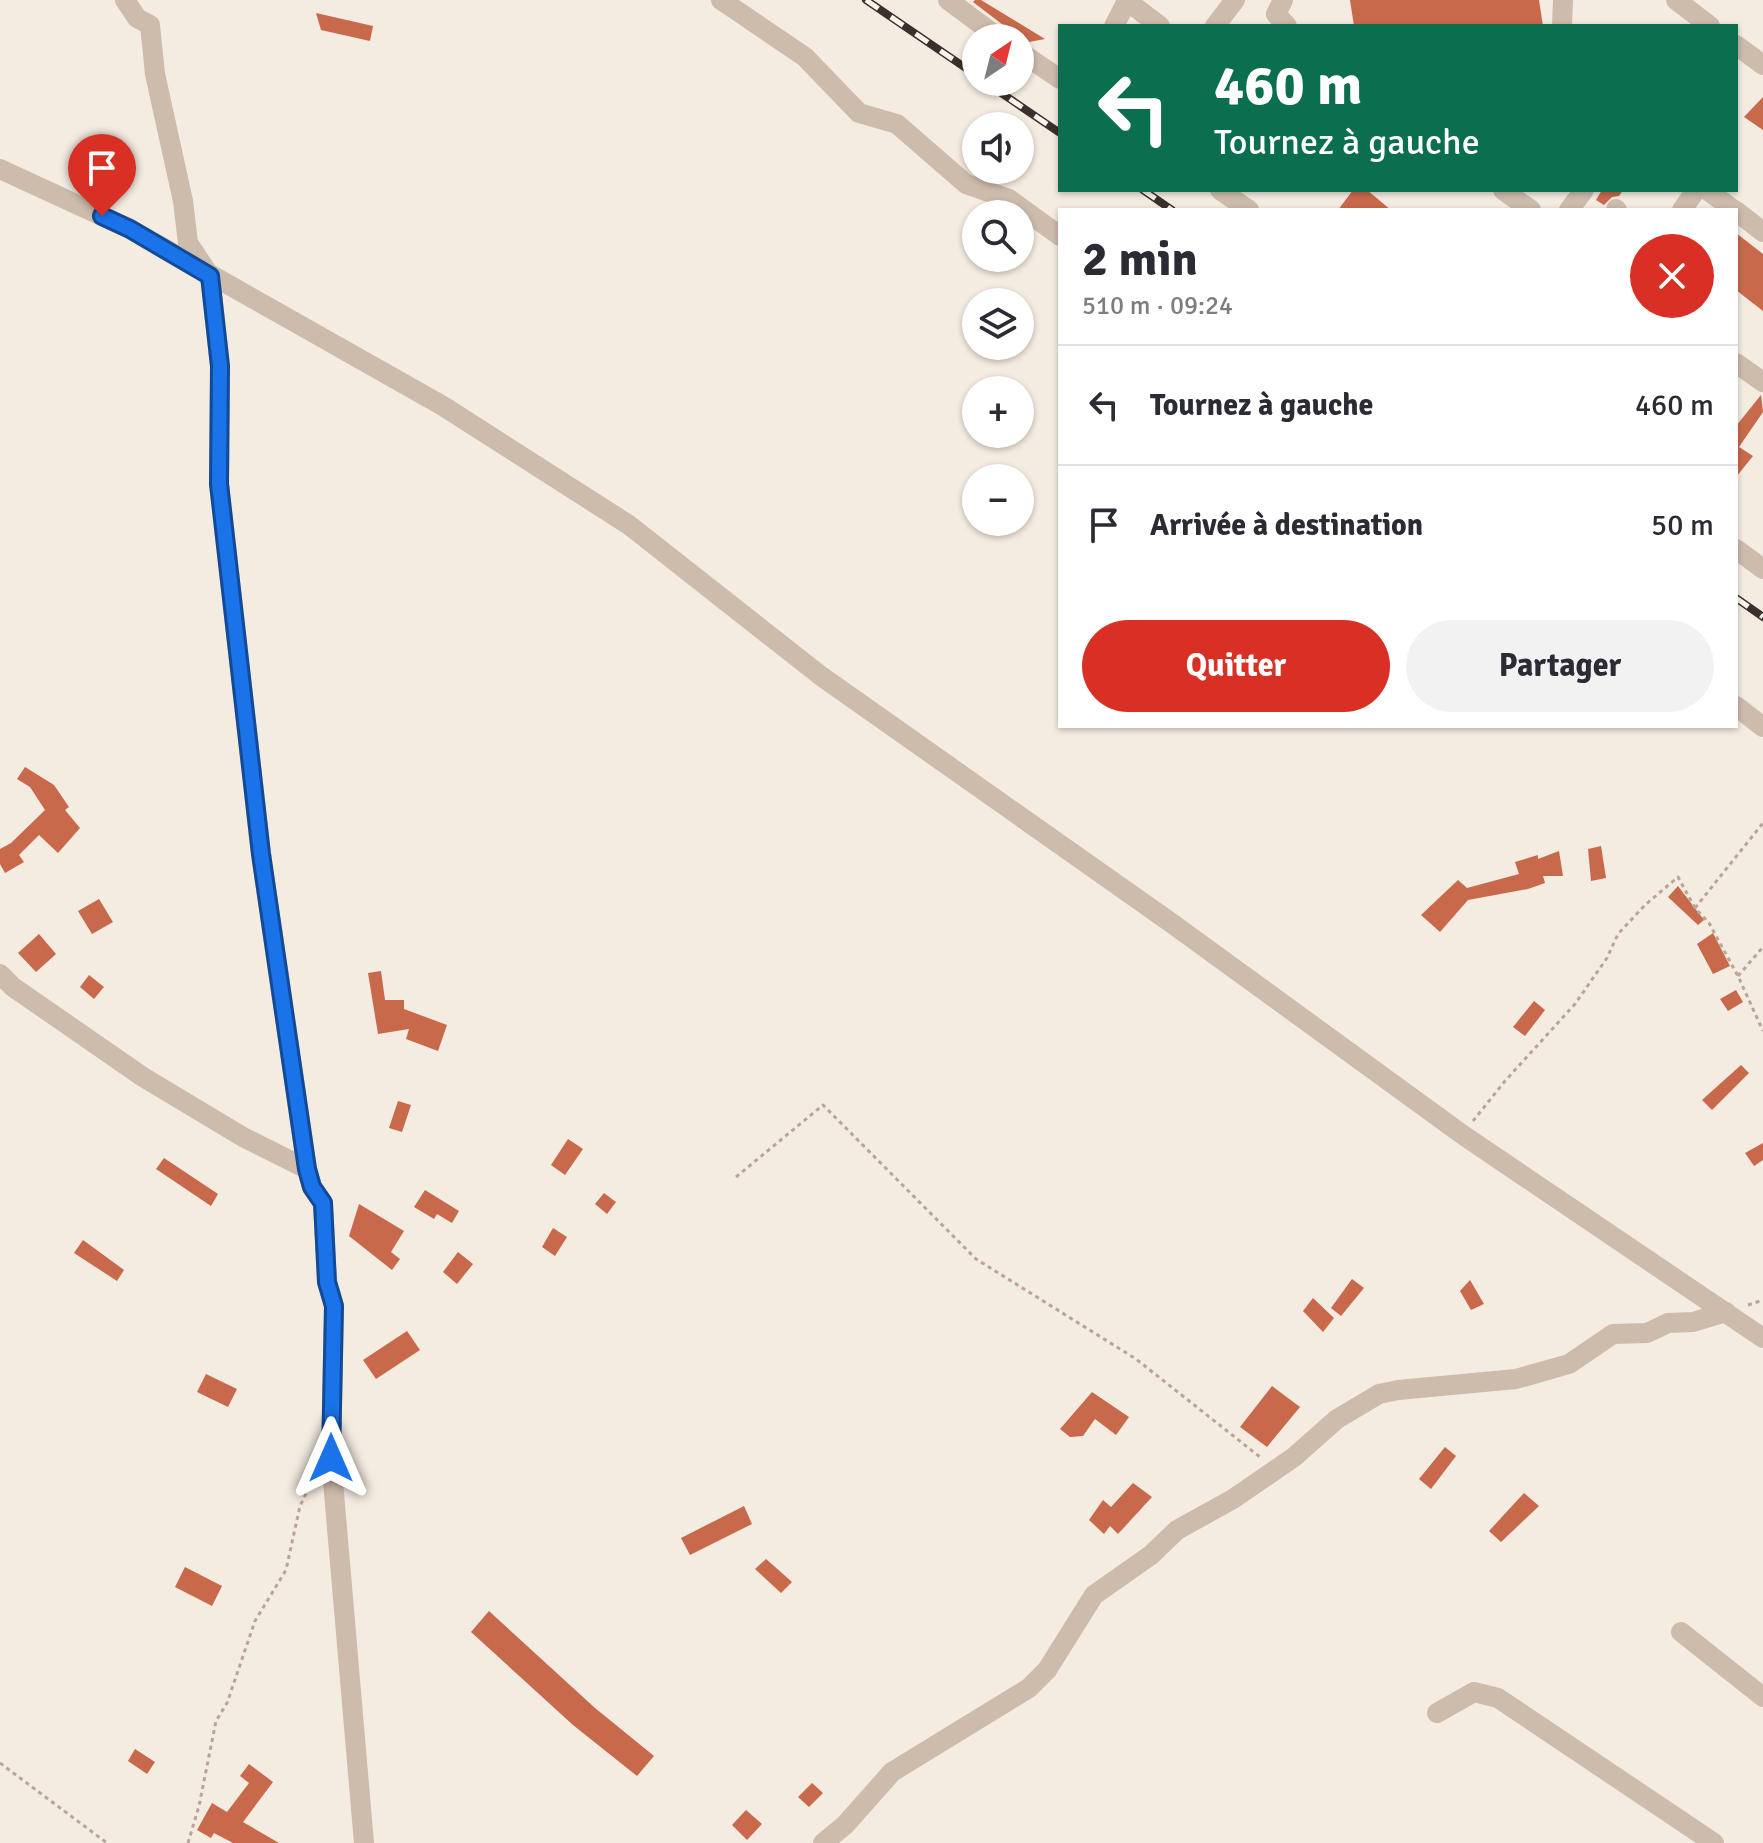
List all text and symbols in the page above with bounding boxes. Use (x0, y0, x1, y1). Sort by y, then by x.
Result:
north arrow (962, 24, 1034, 96)
map controls (962, 24, 1034, 536)
text: 460 m (1214, 51, 1362, 120)
icon: left (1082, 56, 1186, 160)
button: sound (962, 112, 1034, 184)
text: Tournez à gauche (1214, 120, 1480, 165)
pin (68, 134, 136, 216)
icon: arrive (80, 146, 124, 190)
button: search (962, 200, 1034, 272)
text: 2 min (1082, 230, 1198, 289)
button: close (1630, 234, 1714, 318)
button: layers (962, 288, 1034, 360)
text: 510 m · 09:24 (1082, 290, 1233, 322)
button: + (962, 376, 1034, 448)
icon: left (1082, 383, 1126, 427)
text: Tournez à gauche (1150, 387, 1373, 424)
text: 460 m (1635, 387, 1714, 424)
button: − (962, 464, 1034, 536)
icon: arrive (1082, 503, 1126, 547)
text: Arrivée à destination (1150, 507, 1423, 544)
text: 50 m (1651, 507, 1714, 544)
button: Quitter (1082, 620, 1390, 712)
button: Partager (1406, 620, 1714, 712)
position arrow (289, 1416, 373, 1500)

